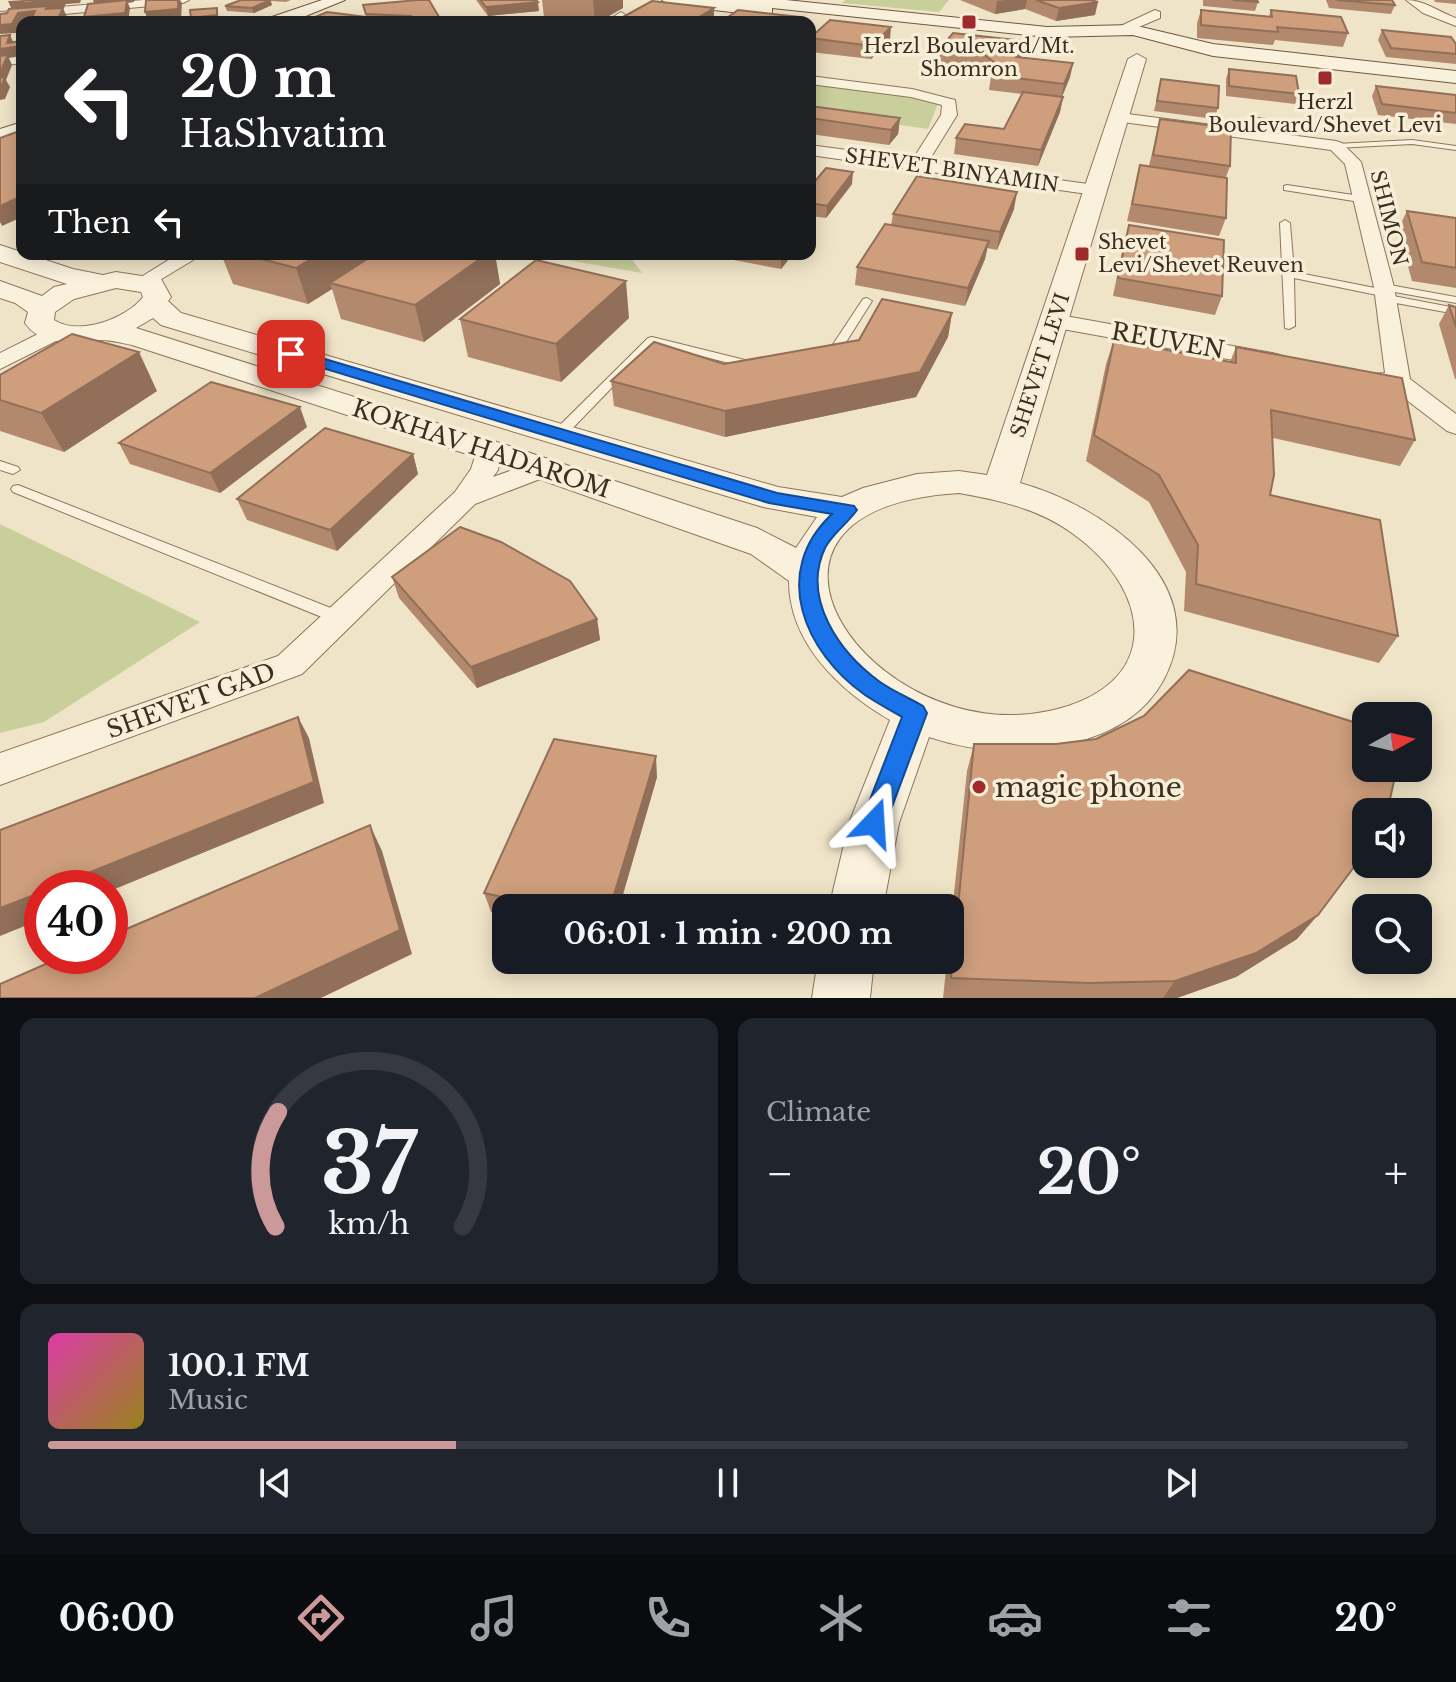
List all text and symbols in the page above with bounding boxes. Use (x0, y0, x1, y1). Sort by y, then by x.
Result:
marker: Herzl Boulevard/Mt. Shomron (960, 13, 978, 31)
place label: Herzl Boulevard/Mt. Shomron (863, 34, 1075, 81)
text: 20 m (180, 43, 336, 112)
icon: left (48, 48, 152, 152)
marker: Herzl Boulevard/Shevet Levi (1316, 69, 1334, 87)
place label: Herzl Boulevard/Shevet Levi (1208, 90, 1442, 137)
text: HaShvatim (180, 112, 387, 157)
street label: SHEVET BINYAMIN (844, 143, 1060, 197)
street label: SHIMON (1366, 168, 1412, 268)
icon: left (147, 200, 191, 244)
text: Then (48, 204, 131, 241)
place label: Shevet Levi/Shevet Reuven (1098, 230, 1304, 277)
marker: Shevet Levi/Shevet Reuven (1073, 245, 1091, 263)
street label: SHEVET LEVI (1005, 290, 1075, 440)
street label: REUVEN (1109, 316, 1227, 365)
pin (257, 320, 325, 388)
icon: arrive (269, 332, 313, 376)
street label: KOKHAV HADAROM (349, 393, 614, 504)
street label: SHEVET GAD (103, 657, 279, 744)
north arrow (1352, 702, 1432, 782)
map controls (1352, 702, 1432, 974)
place label: magic phone (995, 770, 1182, 805)
marker: magic phone (970, 778, 988, 796)
position arrow (832, 781, 916, 865)
button: sound (1352, 798, 1432, 878)
speed limit sign: 40 (24, 870, 128, 974)
button: search (1352, 894, 1432, 974)
text: 06:01 · 1 min · 200 m (564, 915, 892, 952)
text: Climate (766, 1096, 871, 1128)
text: 37 (321, 1112, 418, 1215)
text: 20° (1037, 1136, 1141, 1210)
text: − (766, 1146, 794, 1201)
text: + (1384, 1146, 1408, 1201)
text: km/h (328, 1206, 410, 1242)
text: 100.1 FM (168, 1347, 310, 1384)
text: Music (168, 1384, 248, 1416)
icon: previous (253, 1461, 297, 1505)
icon: pause (706, 1461, 750, 1505)
icon: next (1159, 1461, 1203, 1505)
icon: directions (293, 1590, 349, 1646)
icon: music (466, 1590, 522, 1646)
icon: phone (640, 1590, 696, 1646)
icon: climate (813, 1590, 869, 1646)
icon: car (987, 1590, 1043, 1646)
icon: filters (1161, 1590, 1217, 1646)
text: 06:00 (59, 1596, 175, 1641)
text: 20° (1334, 1596, 1397, 1641)

